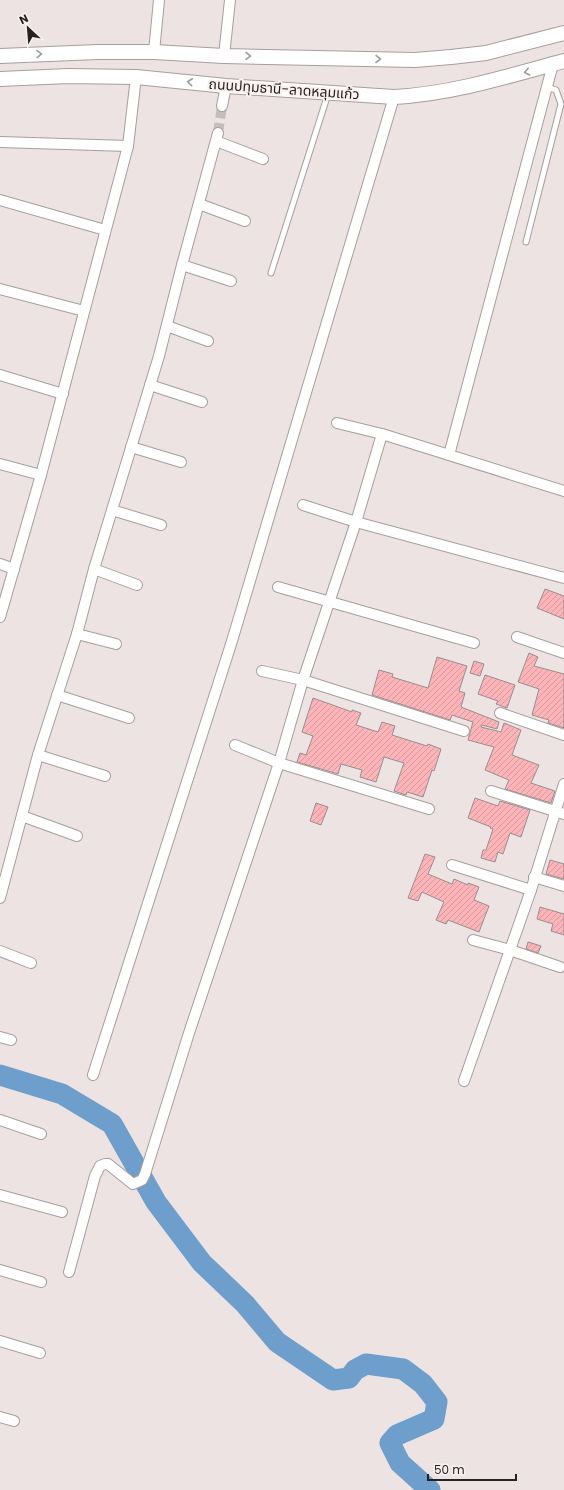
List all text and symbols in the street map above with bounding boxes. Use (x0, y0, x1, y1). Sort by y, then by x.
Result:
north arrow (8, 8, 48, 48)
text: N (16, 10, 31, 28)
one-way arrow (36, 50, 42, 59)
one-way arrow (245, 52, 251, 60)
one-way arrow (375, 55, 381, 63)
one-way arrow (523, 67, 530, 75)
street label: ถนนปทุมธานี-ลาดหลุมแก้ว (208, 74, 360, 104)
one-way arrow (187, 78, 193, 87)
scale bar (428, 1456, 516, 1482)
text: 50 m (434, 1461, 465, 1478)

